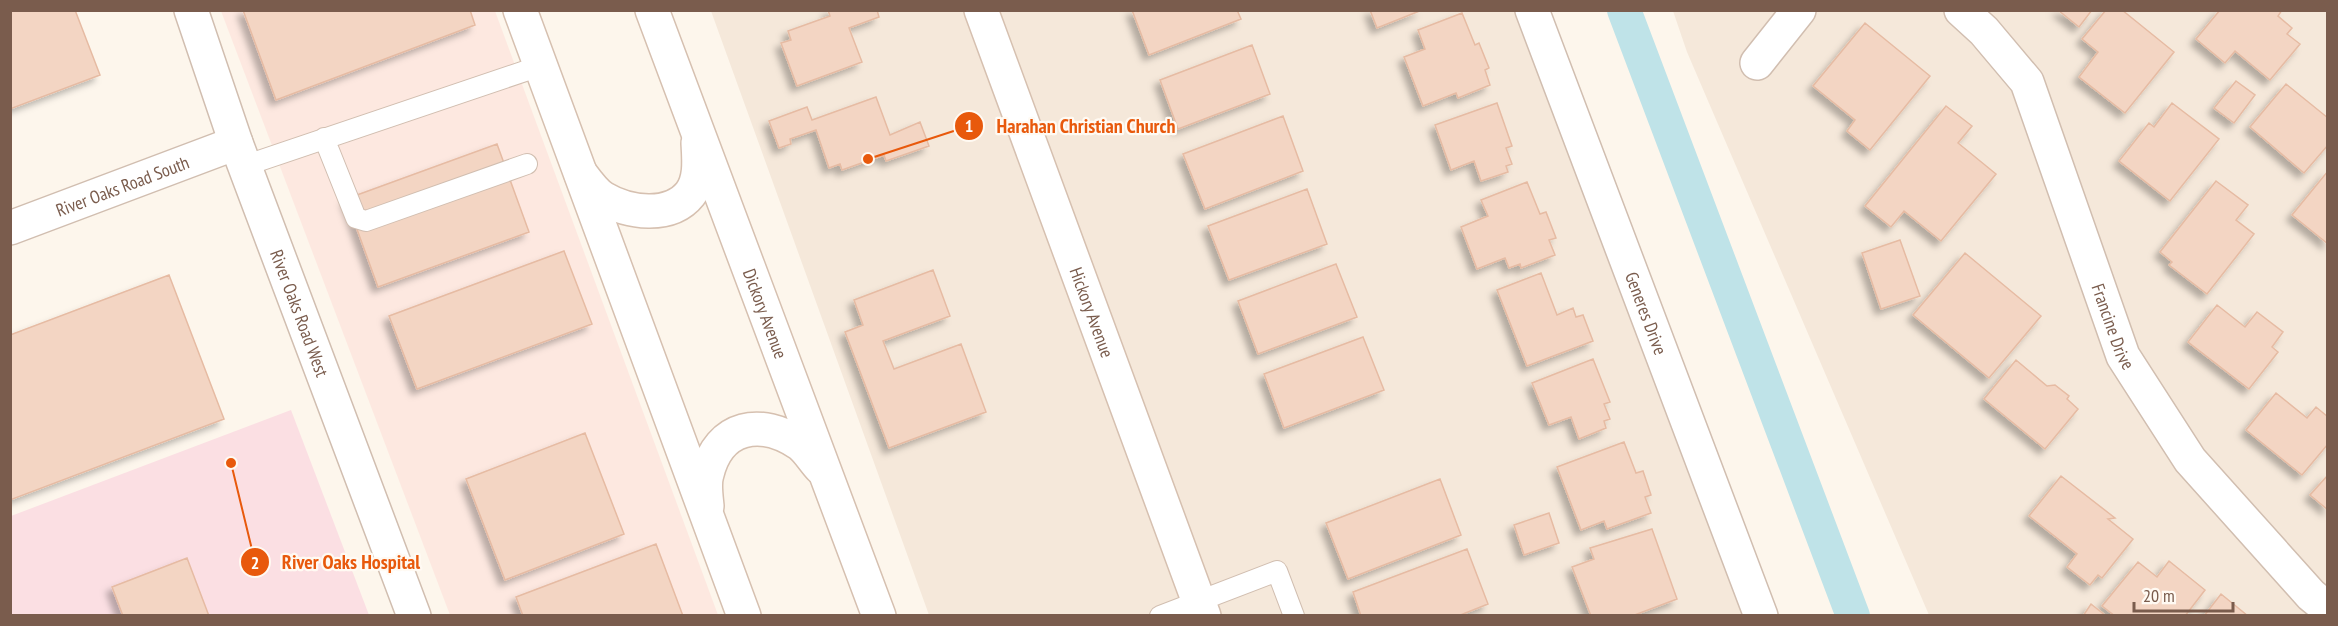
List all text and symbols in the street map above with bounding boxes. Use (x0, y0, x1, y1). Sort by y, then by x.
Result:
callout: Harahan Christian Church (954, 107, 1188, 145)
text: Harahan Christian Church (997, 113, 1175, 139)
text: 1 (965, 114, 973, 137)
street label: River Oaks Road South (53, 150, 192, 221)
street label: River Oaks Road West (266, 246, 334, 380)
street label: Hickory Avenue (1065, 264, 1119, 361)
street label: Dickory Avenue (738, 265, 793, 362)
street label: Generes Drive (1620, 268, 1673, 358)
street label: Francine Drive (2087, 280, 2140, 374)
callout: River Oaks Hospital (240, 543, 432, 581)
text: River Oaks Hospital (282, 549, 420, 575)
text: 2 (251, 551, 259, 574)
scale bar (2134, 575, 2233, 613)
text: 20 m (2143, 584, 2175, 607)

